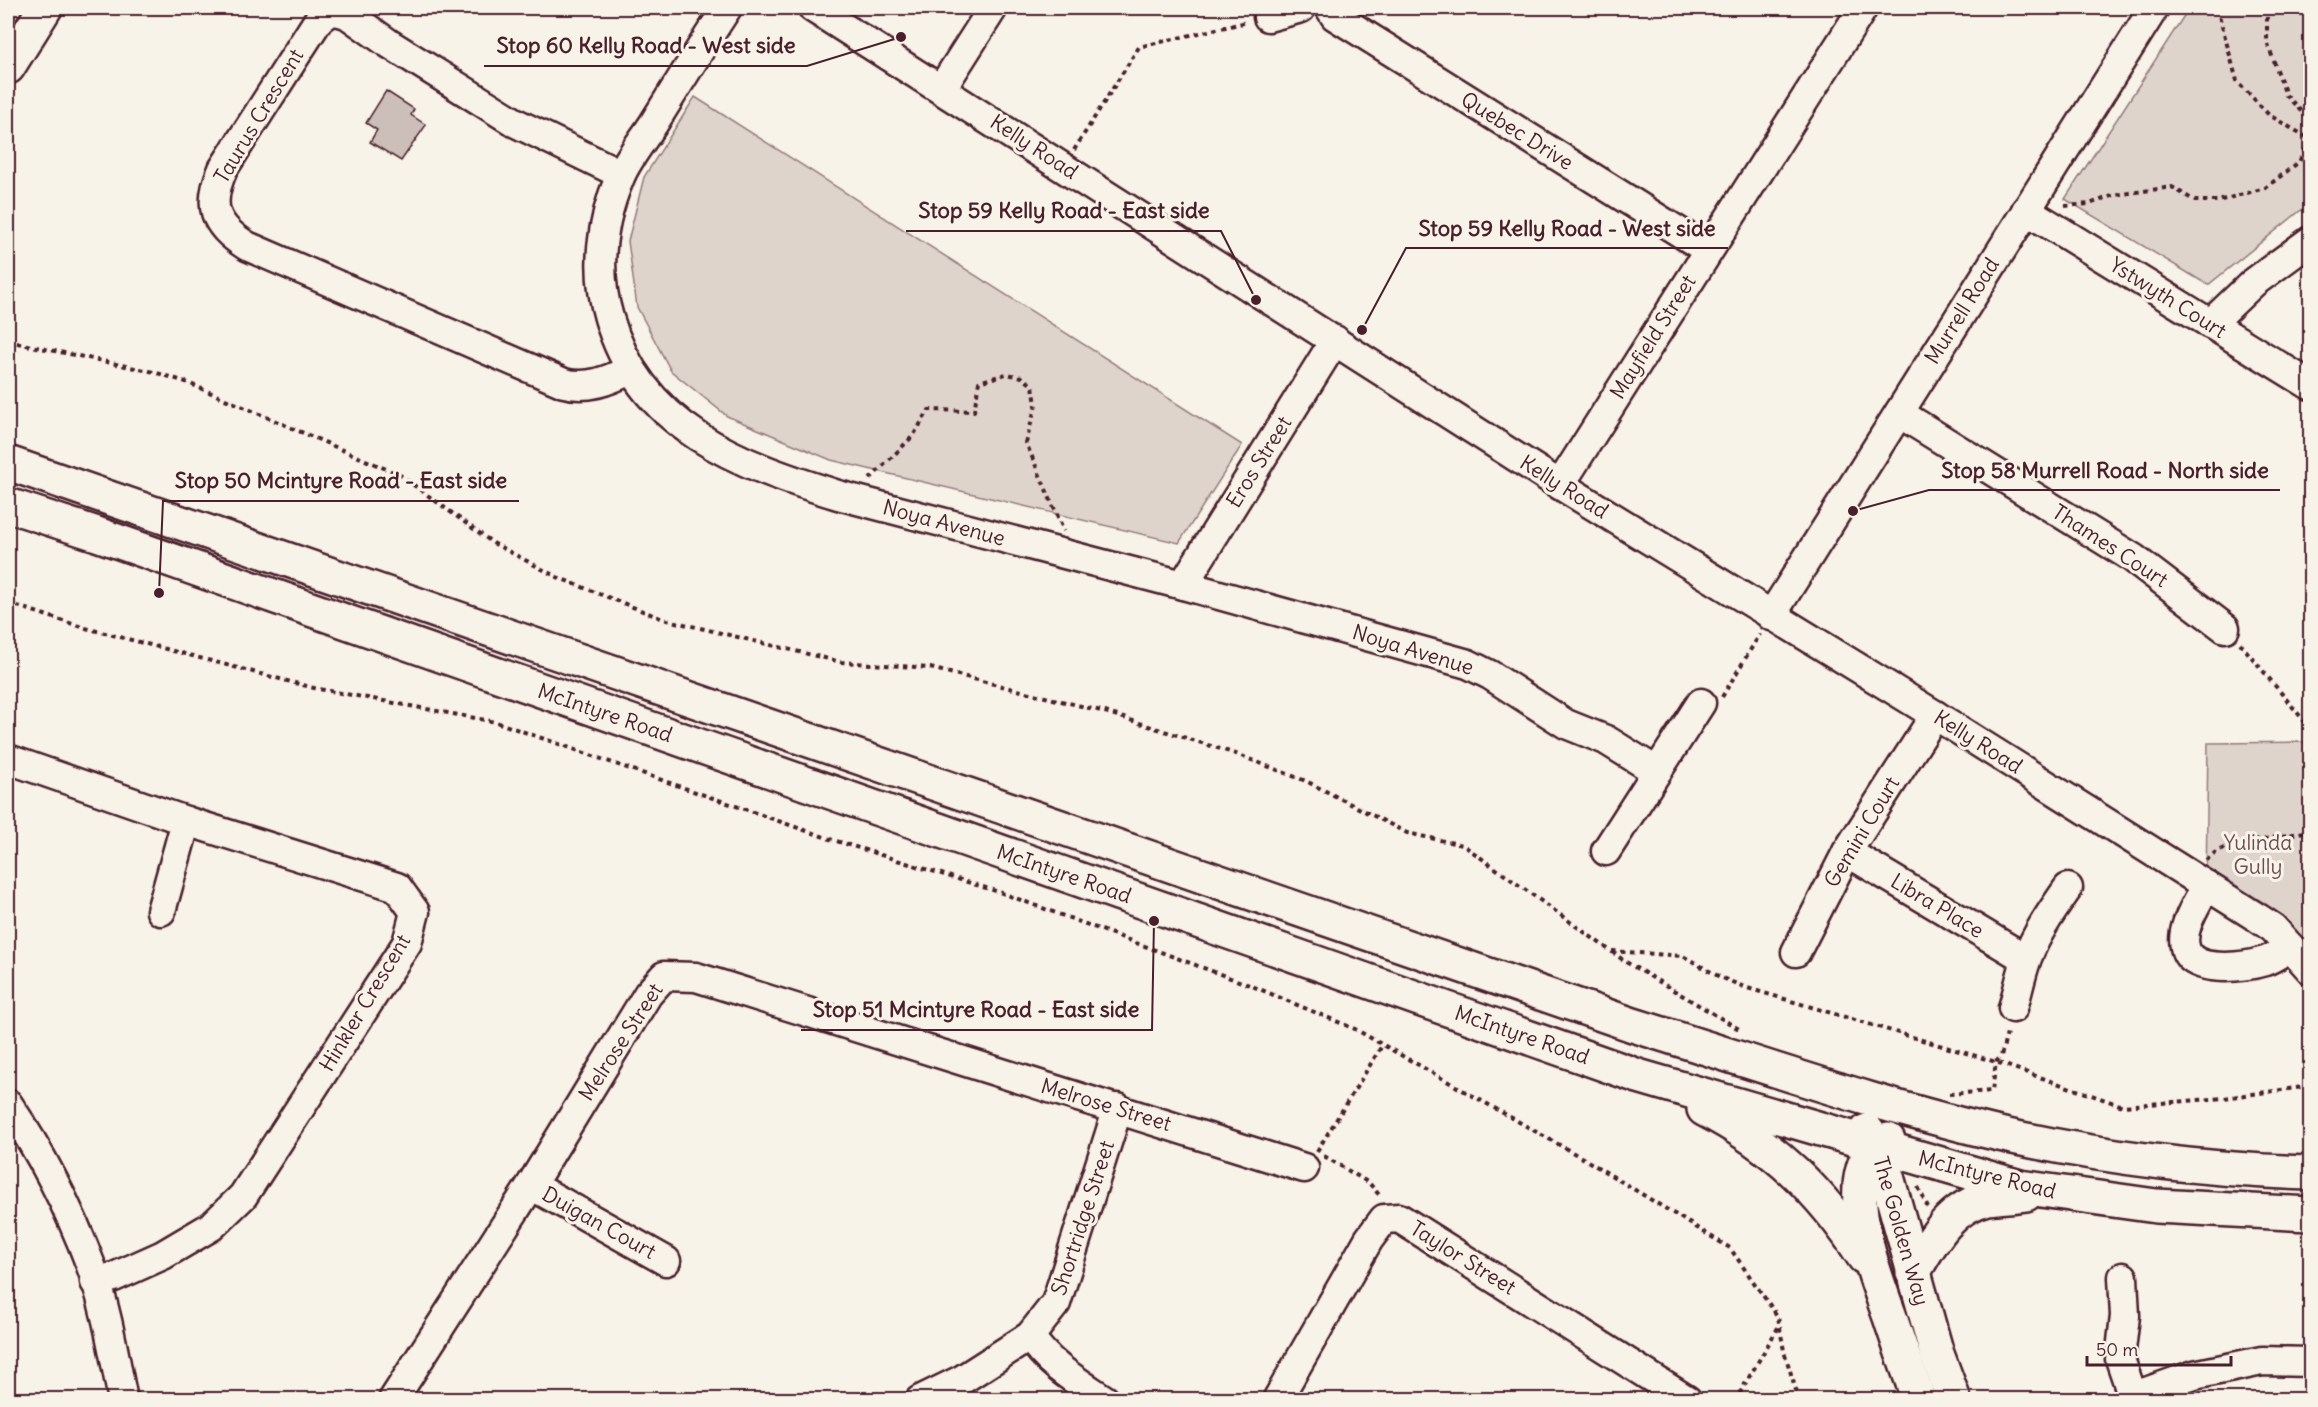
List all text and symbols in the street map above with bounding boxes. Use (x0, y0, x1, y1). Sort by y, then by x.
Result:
callout: Stop 60 Kelly Road - West side (484, 26, 807, 66)
text: Stop 60 Kelly Road - West side (496, 31, 796, 59)
street label: Taurus Crescent (208, 43, 309, 188)
street label: Quebec Drive (1456, 85, 1579, 176)
street label: Kelly Road (985, 108, 1083, 185)
callout: Stop 59 Kelly Road - East side (906, 191, 1221, 231)
text: Stop 59 Kelly Road - East side (918, 196, 1210, 224)
callout: Stop 59 Kelly Road - West side (1406, 208, 1728, 248)
text: Stop 59 Kelly Road - West side (1418, 214, 1716, 242)
street label: Ystwyth Court (2105, 251, 2232, 344)
street label: Murrell Road (1918, 252, 2005, 369)
street label: Mayfield Street (1604, 270, 1702, 404)
street label: Eros Street (1220, 411, 1297, 513)
street label: Kelly Road (1515, 449, 1614, 524)
callout: Stop 58 Murrell Road - North side (1929, 450, 2280, 490)
text: Stop 58 Murrell Road - North side (1941, 456, 2269, 484)
callout: Stop 50 Mcintyre Road - East side (163, 461, 519, 501)
text: Stop 50 Mcintyre Road - East side (175, 466, 507, 494)
street label: Noya Avenue (880, 493, 1008, 552)
street label: Thames Court (2047, 498, 2173, 593)
street label: Noya Avenue (1349, 618, 1477, 681)
street label: McIntyre Road (534, 677, 676, 748)
street label: Kelly Road (1929, 704, 2028, 779)
street label: Gemini Court (1818, 771, 1905, 892)
park label: Yulinda Gully (2224, 829, 2292, 880)
street label: McIntyre Road (993, 838, 1135, 909)
street label: Libra Place (1886, 867, 1989, 944)
street label: Hinkler Crescent (313, 929, 416, 1076)
street label: Melrose Street (572, 978, 669, 1106)
callout: Stop 51 Mcintyre Road - East side (801, 990, 1152, 1030)
text: Stop 51 Mcintyre Road - East side (813, 995, 1139, 1023)
street label: McIntyre Road (1451, 999, 1593, 1070)
street label: Melrose Street (1038, 1072, 1175, 1137)
street label: Shortridge Street (1045, 1137, 1120, 1299)
street label: McIntyre Road (1916, 1144, 2059, 1205)
street label: The Golden Way (1867, 1153, 1936, 1309)
street label: Duigan Court (538, 1180, 661, 1265)
street label: Taylor Street (1405, 1214, 1521, 1301)
scale bar (2087, 1329, 2231, 1367)
text: 50 m (2096, 1338, 2138, 1361)

